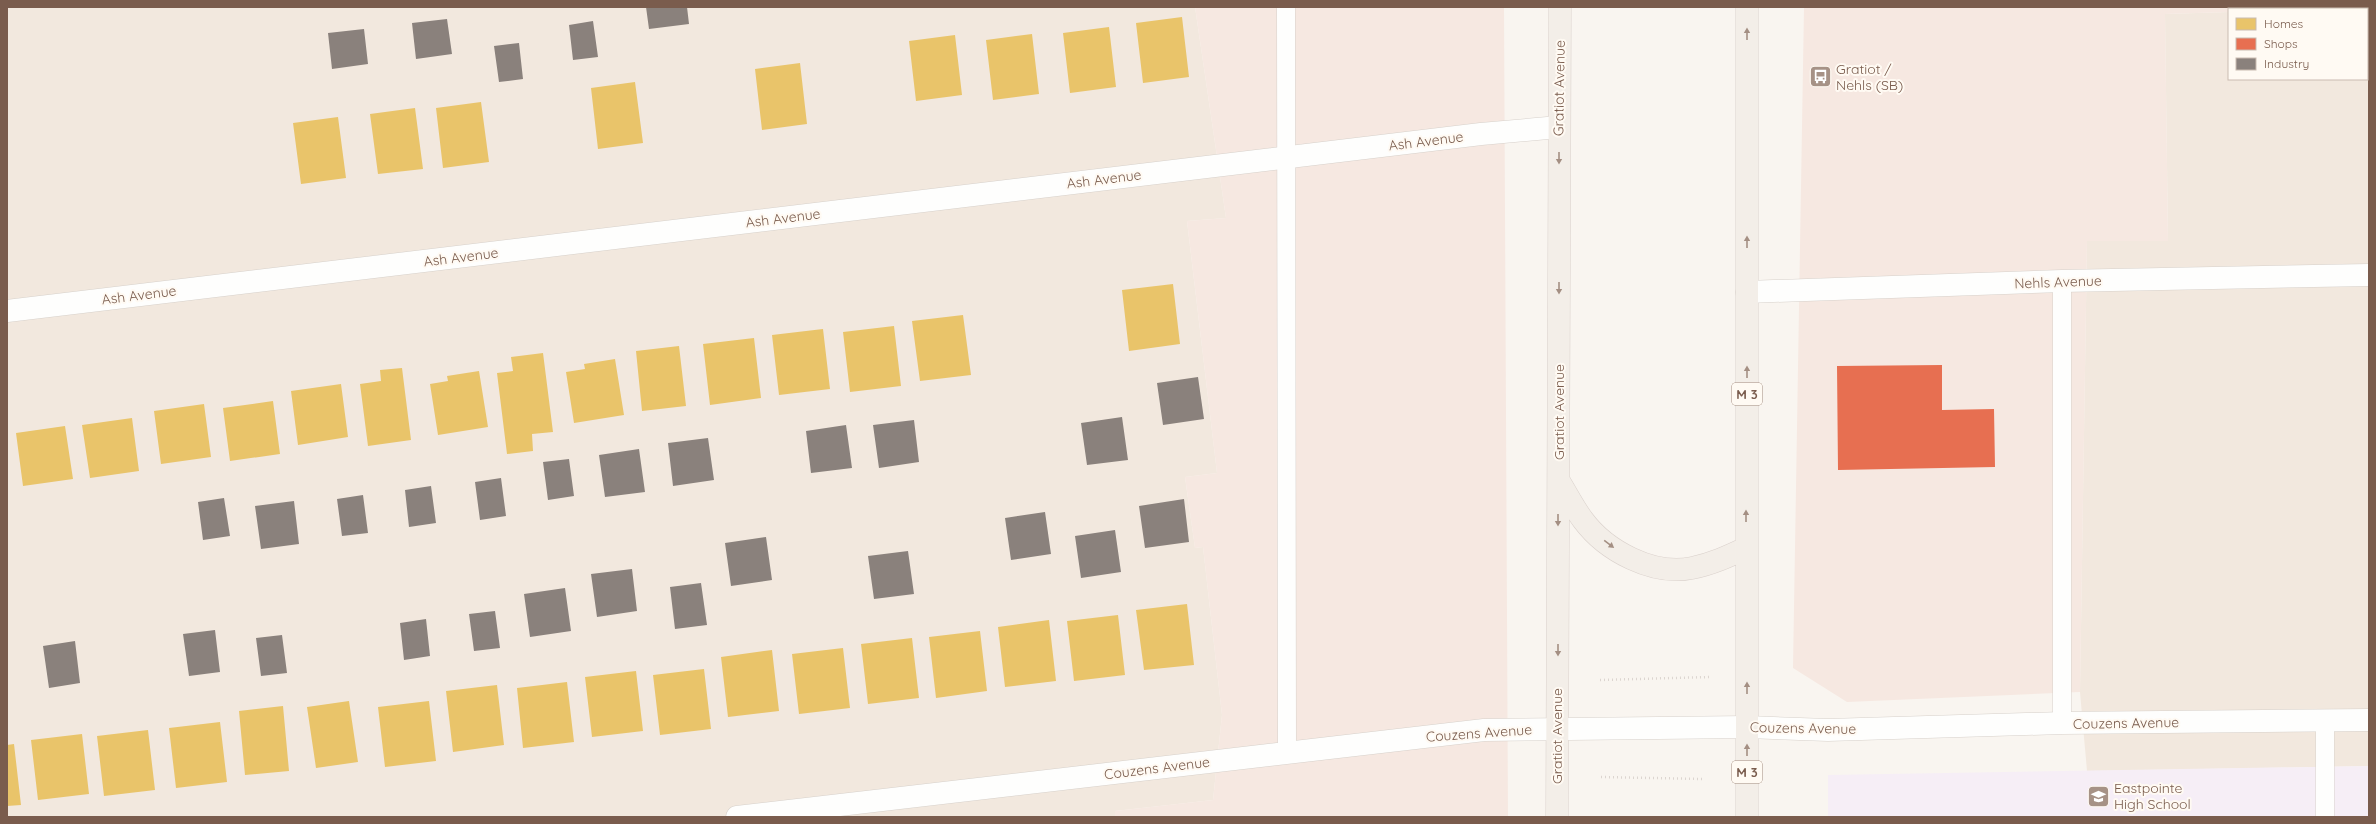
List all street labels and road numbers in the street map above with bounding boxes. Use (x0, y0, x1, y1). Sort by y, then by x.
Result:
street label: Gratiot Avenue (1549, 40, 1569, 136)
street label: Ash Avenue (1388, 127, 1465, 155)
street label: Ash Avenue (1066, 165, 1143, 193)
street label: Ash Avenue (745, 204, 822, 232)
street label: Ash Avenue (423, 243, 500, 271)
street label: Nehls Avenue (2014, 271, 2102, 293)
street label: Ash Avenue (101, 281, 178, 309)
street label: Gratiot Avenue (1550, 364, 1568, 460)
road number: M 3 (1732, 383, 1762, 405)
street label: Gratiot Avenue (1548, 688, 1566, 784)
street label: Couzens Avenue (2073, 713, 2179, 733)
street label: Couzens Avenue (1750, 718, 1856, 738)
street label: Couzens Avenue (1425, 720, 1533, 746)
street label: Couzens Avenue (1103, 753, 1211, 783)
road number: M 3 (1732, 761, 1762, 783)

